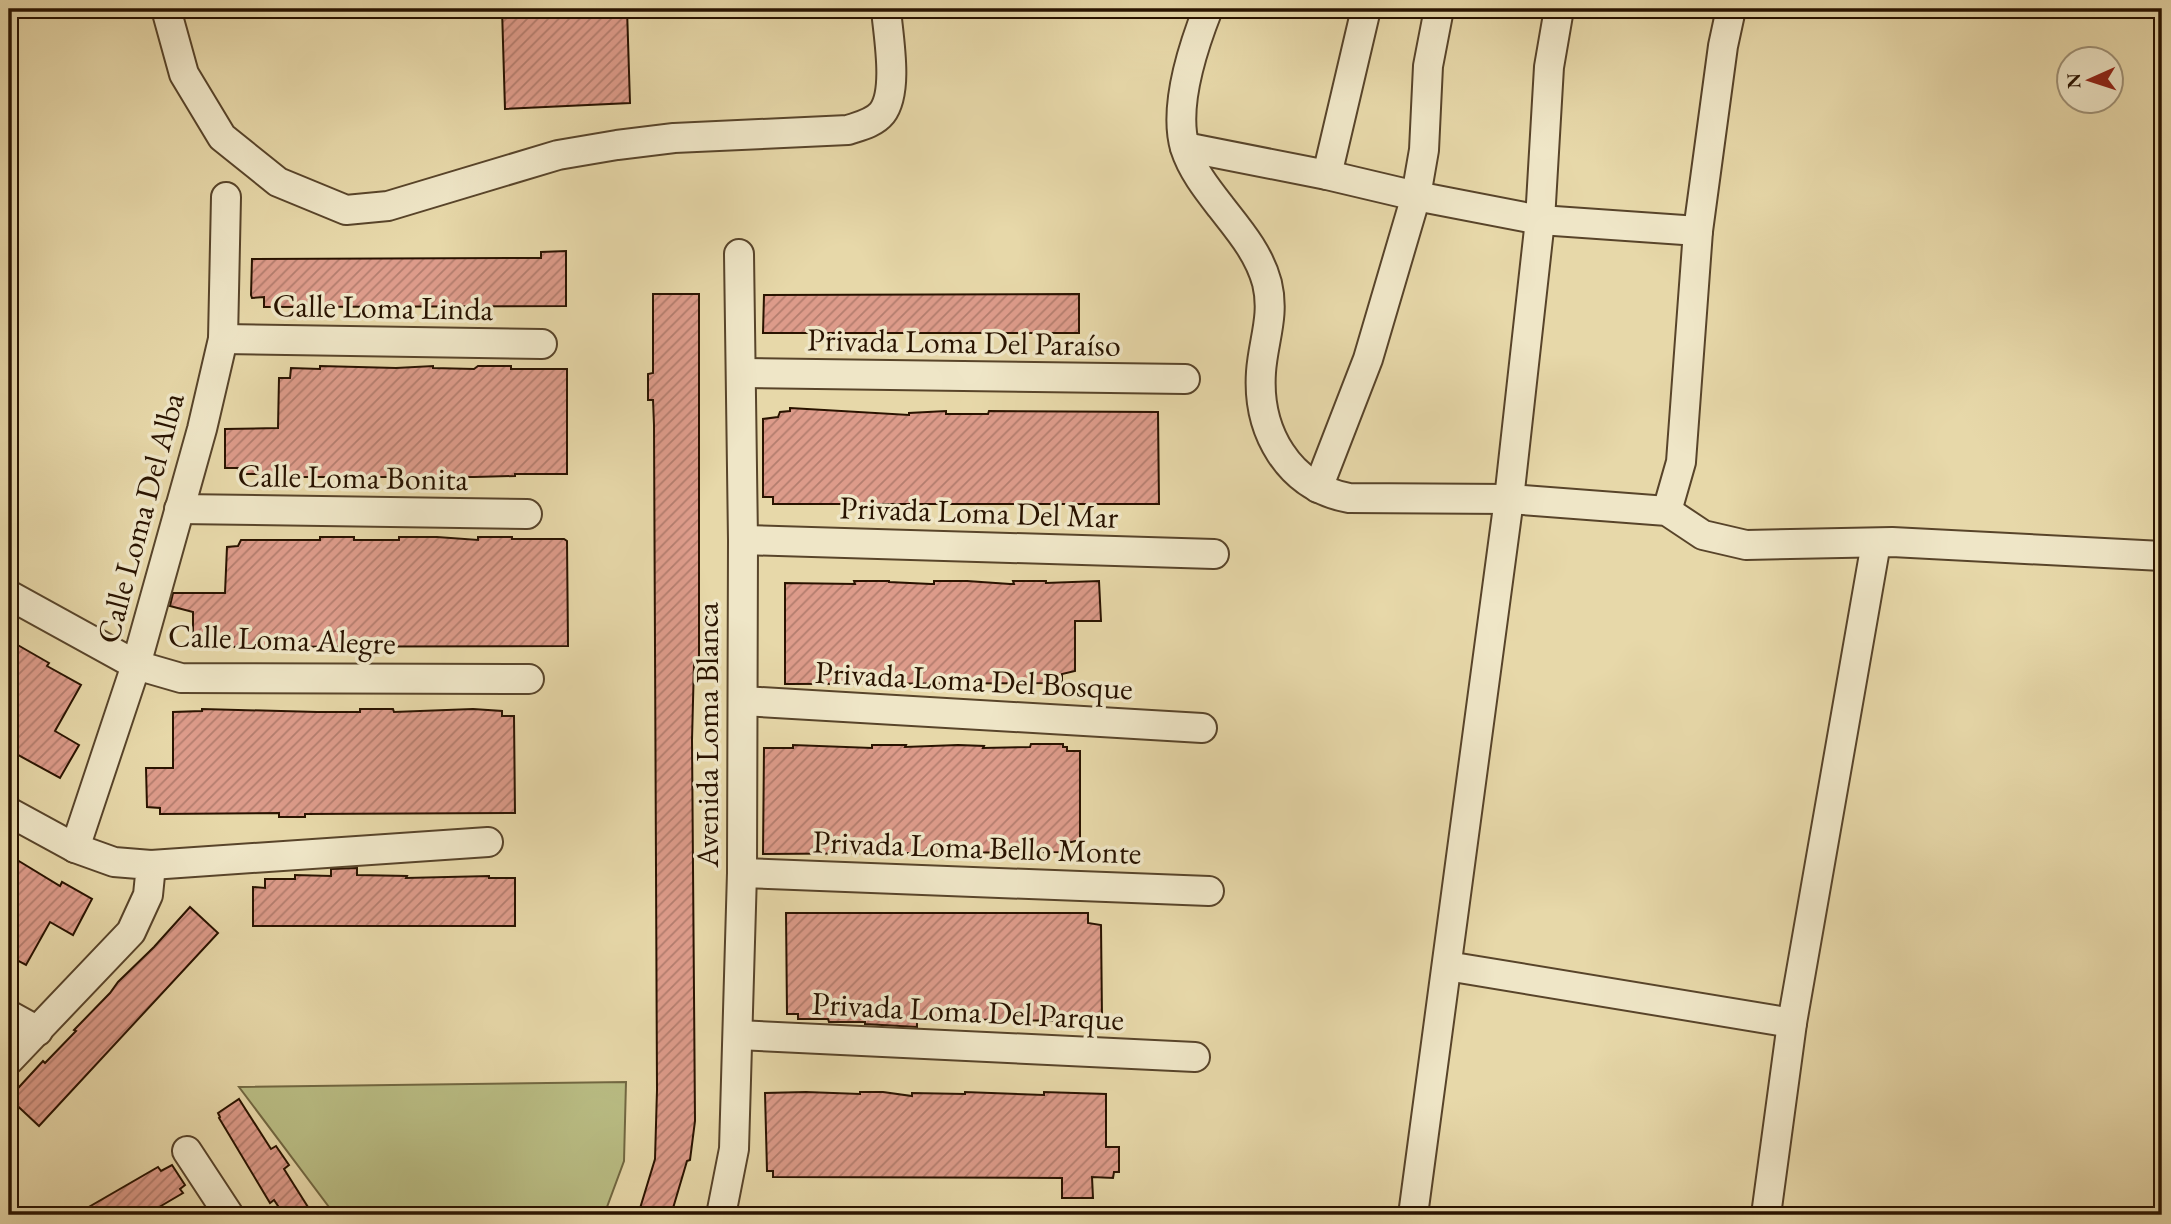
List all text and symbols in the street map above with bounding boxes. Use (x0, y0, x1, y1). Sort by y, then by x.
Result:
north arrow (2056, 46, 2126, 116)
text: N (2061, 72, 2086, 89)
street label: Calle Loma Linda (272, 284, 494, 330)
street label: Privada Loma Del Paraíso (807, 318, 1121, 366)
street label: Calle Loma Del Alba (86, 388, 194, 648)
street label: Calle Loma Bonita (237, 454, 469, 500)
street label: Privada Loma Del Mar (839, 486, 1119, 538)
street label: Avenida Loma Blanca (686, 602, 728, 869)
street label: Calle Loma Alegre (167, 614, 397, 664)
street label: Privada Loma Del Bosque (814, 651, 1134, 709)
street label: Privada Loma Bello Monte (812, 820, 1142, 874)
street label: Privada Loma Del Parque (811, 982, 1125, 1040)

